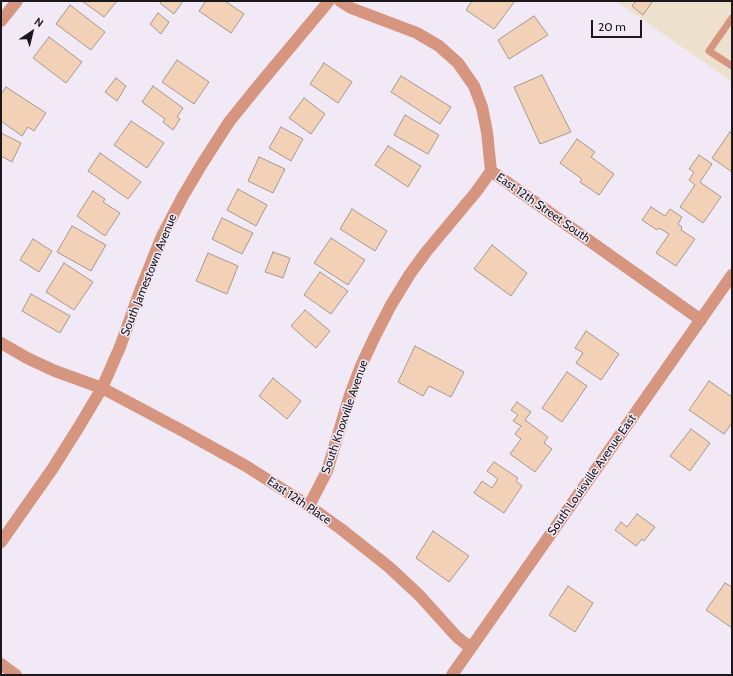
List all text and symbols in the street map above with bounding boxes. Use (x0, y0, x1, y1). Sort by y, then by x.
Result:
north arrow (12, 12, 52, 52)
scale bar (593, 12, 644, 38)
text: N (32, 14, 46, 30)
text: 20 m (598, 19, 626, 34)
street label: East 12th Street South (493, 170, 593, 246)
street label: South Jamestown Avenue (118, 212, 180, 338)
street label: South Knoxville Avenue (319, 358, 371, 476)
street label: South Louisville Avenue East (545, 412, 639, 538)
street label: East 12th Place (264, 474, 334, 528)

